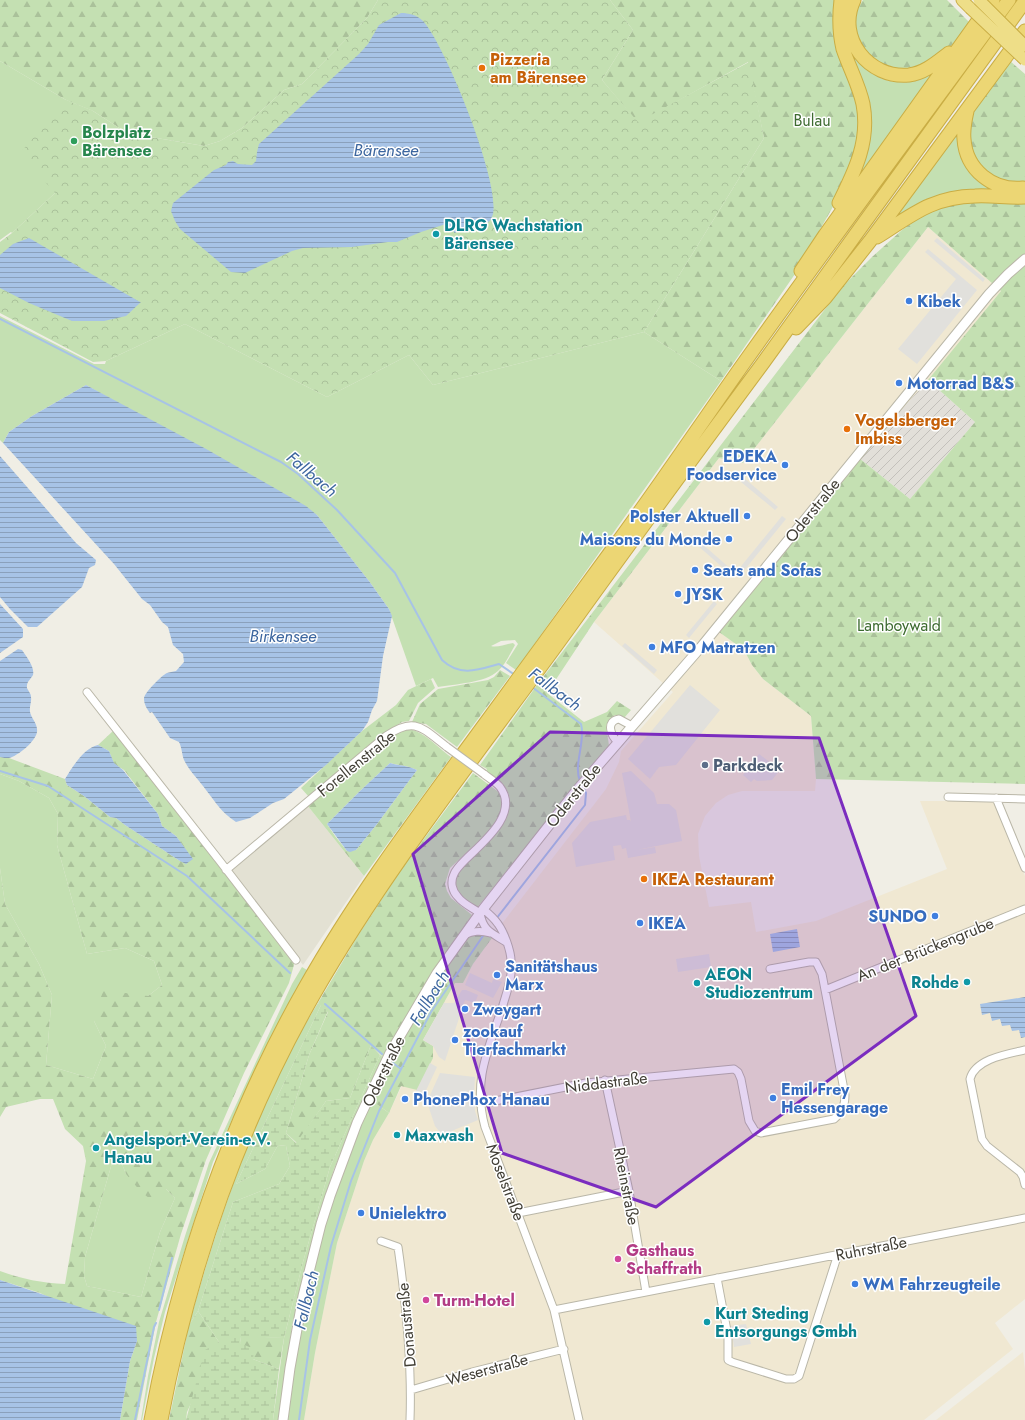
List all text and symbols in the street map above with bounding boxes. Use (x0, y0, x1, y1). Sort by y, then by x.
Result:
place label: Pizzeria am Bärensee (490, 48, 586, 89)
marker: Pizzeria am Bärensee (477, 63, 487, 73)
park label: Bulau (793, 109, 831, 132)
place label: Bolzplatz Bärensee (82, 121, 152, 162)
marker: Bolzplatz Bärensee (69, 136, 79, 146)
water label: Bärensee (354, 138, 419, 162)
place label: DLRG Wachstation Bärensee (444, 214, 583, 255)
marker: DLRG Wachstation Bärensee (431, 229, 441, 239)
place label: Kibek (917, 290, 962, 313)
marker: Kibek (904, 296, 914, 306)
place label: Motorrad B&S (907, 372, 1014, 395)
marker: Motorrad B&S (894, 378, 904, 388)
place label: Vogelsberger Imbiss (854, 409, 957, 450)
marker: Vogelsberger Imbiss (842, 424, 852, 434)
place label: EDEKA Foodservice (686, 445, 777, 486)
water label: Fallbach (281, 446, 343, 502)
marker: EDEKA Foodservice (780, 460, 790, 470)
street label: Oderstraße (779, 473, 845, 547)
place label: Polster Aktuell (630, 505, 739, 528)
marker: Polster Aktuell (742, 511, 752, 521)
place label: Maisons du Monde (580, 528, 721, 551)
marker: Maisons du Monde (724, 534, 734, 544)
place label: Seats and Sofas (703, 559, 821, 582)
marker: Seats and Sofas (690, 565, 700, 575)
place label: JYSK (683, 583, 724, 606)
marker: JYSK (673, 589, 683, 599)
park label: Lamboywald (857, 614, 941, 637)
water label: Birkensee (250, 624, 317, 648)
place label: MFO Matratzen (660, 636, 776, 659)
marker: MFO Matratzen (647, 642, 657, 652)
water label: Fallbach (524, 662, 586, 716)
street label: Forellenstraße (312, 725, 400, 802)
place label: Parkdeck (713, 754, 784, 777)
street label: Oderstraße (540, 758, 606, 832)
marker: Parkdeck (700, 760, 710, 770)
place label: IKEA Restaurant (652, 868, 775, 891)
marker: IKEA Restaurant (639, 874, 649, 884)
place label: SUNDO (868, 905, 927, 928)
marker: SUNDO (930, 911, 940, 921)
place label: IKEA (648, 912, 686, 935)
street label: An der Brückengrube (853, 912, 997, 987)
marker: IKEA (635, 918, 645, 928)
place label: Sanitätshaus Marx (505, 955, 598, 996)
place label: AEON Studiozentrum (704, 963, 813, 1004)
water label: Fallbach (403, 966, 455, 1030)
marker: Sanitätshaus Marx (492, 970, 502, 980)
place label: Rohde (911, 971, 959, 994)
marker: Rohde (962, 977, 972, 987)
marker: AEON Studiozentrum (692, 978, 702, 988)
place label: Zweygart (473, 998, 542, 1021)
marker: Zweygart (460, 1004, 470, 1014)
place label: zookauf Tierfachmarkt (463, 1020, 567, 1061)
street label: Oderstraße (356, 1032, 410, 1111)
marker: zookauf Tierfachmarkt (450, 1035, 460, 1045)
street label: Niddastraße (563, 1066, 649, 1099)
place label: Emil Frey Hessengarage (781, 1078, 888, 1119)
place label: PhonePhox Hanau (413, 1088, 550, 1111)
marker: Emil Frey Hessengarage (768, 1093, 778, 1103)
marker: PhonePhox Hanau (400, 1094, 410, 1104)
place label: Maxwash (405, 1124, 474, 1147)
place label: Angelsport-Verein-e.V. Hanau (103, 1128, 271, 1169)
marker: Maxwash (392, 1130, 402, 1140)
street label: Moselstraße (480, 1140, 531, 1224)
marker: Angelsport-Verein-e.V. Hanau (91, 1143, 101, 1153)
street label: Rheinstraße (608, 1145, 645, 1227)
place label: Unielektro (369, 1202, 447, 1225)
marker: Unielektro (356, 1208, 366, 1218)
street label: Ruhrstraße (834, 1230, 909, 1267)
place label: Gasthaus Schaffrath (626, 1239, 702, 1280)
marker: Gasthaus Schaffrath (613, 1254, 623, 1264)
water label: Fallbach (288, 1268, 324, 1332)
place label: WM Fahrzeugteile (863, 1273, 1001, 1296)
marker: WM Fahrzeugteile (850, 1279, 860, 1289)
street label: Donaustraße (391, 1282, 422, 1368)
place label: Turm-Hotel (434, 1289, 515, 1312)
marker: Turm-Hotel (421, 1295, 431, 1305)
place label: Kurt Steding Entsorgungs Gmbh (715, 1302, 857, 1343)
marker: Kurt Steding Entsorgungs Gmbh (702, 1317, 712, 1327)
street label: Weserstraße (444, 1348, 531, 1391)

